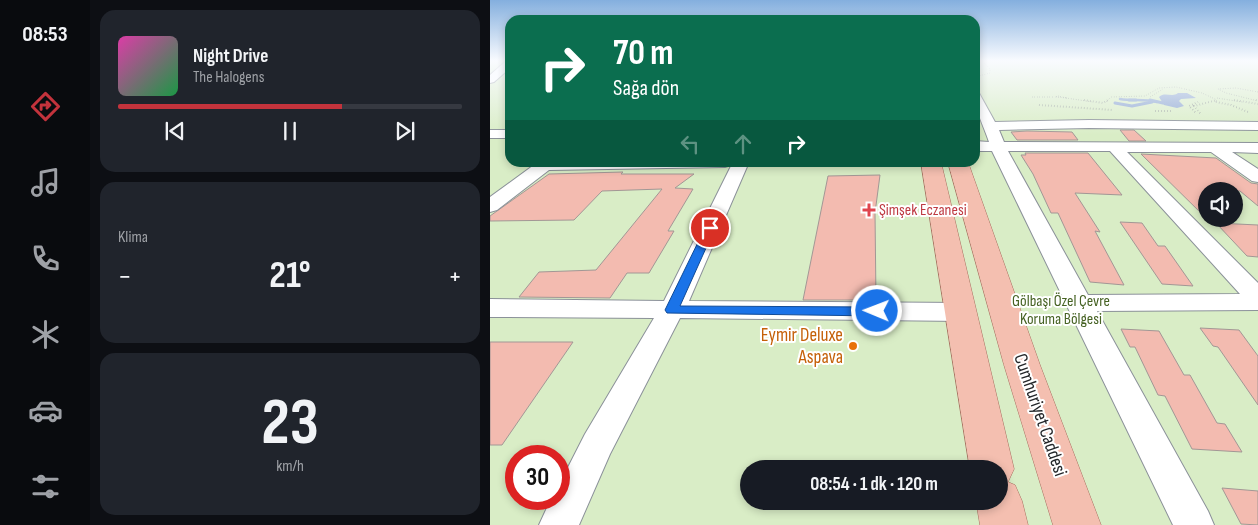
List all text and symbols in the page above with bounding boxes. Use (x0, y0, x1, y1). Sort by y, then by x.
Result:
text: 08:53 (22, 21, 68, 48)
text: 70 m (613, 32, 673, 75)
icon: right (530, 35, 595, 100)
text: Night Drive (193, 45, 268, 68)
text: The Halogens (193, 68, 264, 87)
text: Sağa dön (613, 75, 679, 102)
icon: directions (28, 89, 63, 124)
icon: previous (161, 117, 189, 145)
icon: pause (276, 117, 304, 145)
icon: next (391, 117, 419, 145)
icon: left (676, 130, 704, 158)
icon: ahead (729, 130, 757, 158)
icon: right (782, 130, 810, 158)
icon: music (28, 165, 63, 200)
map controls (1198, 182, 1243, 227)
button: sound (1198, 182, 1243, 227)
place label: Şimşek Eczanesi (879, 201, 967, 220)
marker: Şimşek Eczanesi (863, 204, 875, 216)
pin (689, 207, 731, 249)
icon: arrive (696, 214, 724, 242)
text: Klima (118, 228, 148, 247)
icon: phone (28, 241, 63, 276)
text: 21° (269, 253, 311, 298)
text: − (118, 260, 132, 293)
text: + (448, 260, 462, 293)
position arrow (850, 284, 902, 336)
park label: Gölbaşı Özel Çevre Koruma Bölgesi (1012, 292, 1110, 329)
icon: climate (28, 317, 63, 352)
place label: Eymir Deluxe Aspava (761, 324, 843, 369)
marker: Eymir Deluxe Aspava (847, 340, 859, 352)
street label: Cumhuriyet Caddesi (1008, 351, 1072, 479)
text: 23 (261, 385, 319, 463)
icon: car (28, 393, 63, 428)
speed limit sign: 30 (505, 445, 570, 510)
text: km/h (276, 457, 304, 476)
icon: filters (28, 469, 63, 504)
text: 08:54 · 1 dk · 120 m (810, 473, 938, 496)

